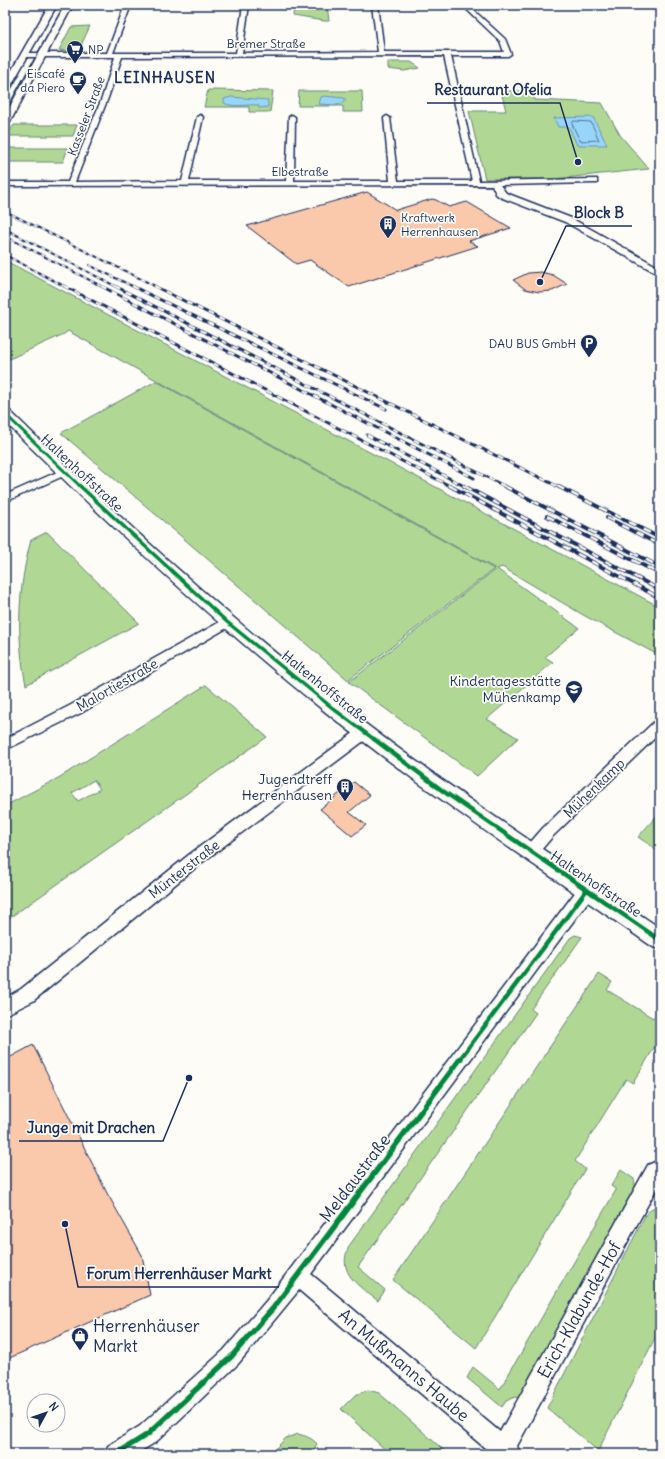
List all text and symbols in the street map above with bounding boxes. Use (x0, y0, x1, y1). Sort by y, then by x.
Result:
street label: Bremer Straße (227, 36, 305, 51)
supermarket icon: NP (65, 39, 85, 64)
place label: NP (88, 42, 104, 57)
place label: Eiscafé da Piero (20, 66, 65, 95)
district label: LEINHAUSEN (114, 68, 216, 87)
cafe icon: Eiscafé da Piero (68, 70, 88, 95)
street label: Kasseler Straße (64, 74, 108, 158)
callout: Restaurant Ofelia (427, 76, 560, 103)
text: Restaurant Ofelia (434, 80, 552, 99)
street label: Elbestraße (272, 164, 328, 179)
callout: Block B (566, 199, 632, 226)
text: Block B (574, 203, 624, 222)
place label: Kraftwerk Herrenhausen (401, 210, 479, 239)
building icon: Kraftwerk Herrenhausen (378, 214, 398, 239)
parking icon: DAU BUS GmbH (579, 333, 599, 358)
place label: DAU BUS GmbH (489, 336, 576, 351)
street label: Haltenhoffstraße (37, 430, 127, 516)
street label: Haltenhoffstraße (278, 647, 372, 727)
street label: Malortiestraße (73, 654, 161, 716)
place label: Kindertagesstätte Mühenkamp (449, 672, 561, 706)
school or university icon: Kindertagesstätte Mühenkamp (564, 679, 584, 704)
street label: Mühenkamp (560, 754, 628, 822)
place label: Jugendtreff Herrenhausen (242, 770, 332, 804)
building icon: Jugendtreff Herrenhausen (335, 777, 355, 802)
street label: Münterstraße (145, 836, 223, 902)
street label: Haltenhoffstraße (547, 847, 645, 921)
callout: Junge mit Drachen (19, 1114, 163, 1141)
text: Junge mit Drachen (27, 1118, 155, 1138)
street label: Meldaustraße (315, 1130, 395, 1226)
street label: Erich-Klabunde-Hof (532, 1237, 626, 1382)
callout: Forum Herrenhäuser Markt (78, 1260, 279, 1287)
text: Forum Herrenhäuser Markt (86, 1264, 273, 1283)
street label: An Mußmanns Haube (334, 1304, 474, 1426)
place label: Herrenhäuser Markt (93, 1315, 200, 1357)
shop icon: Herrenhäuser Markt (70, 1326, 90, 1351)
north arrow (26, 1393, 66, 1433)
text: N (46, 1399, 61, 1414)

